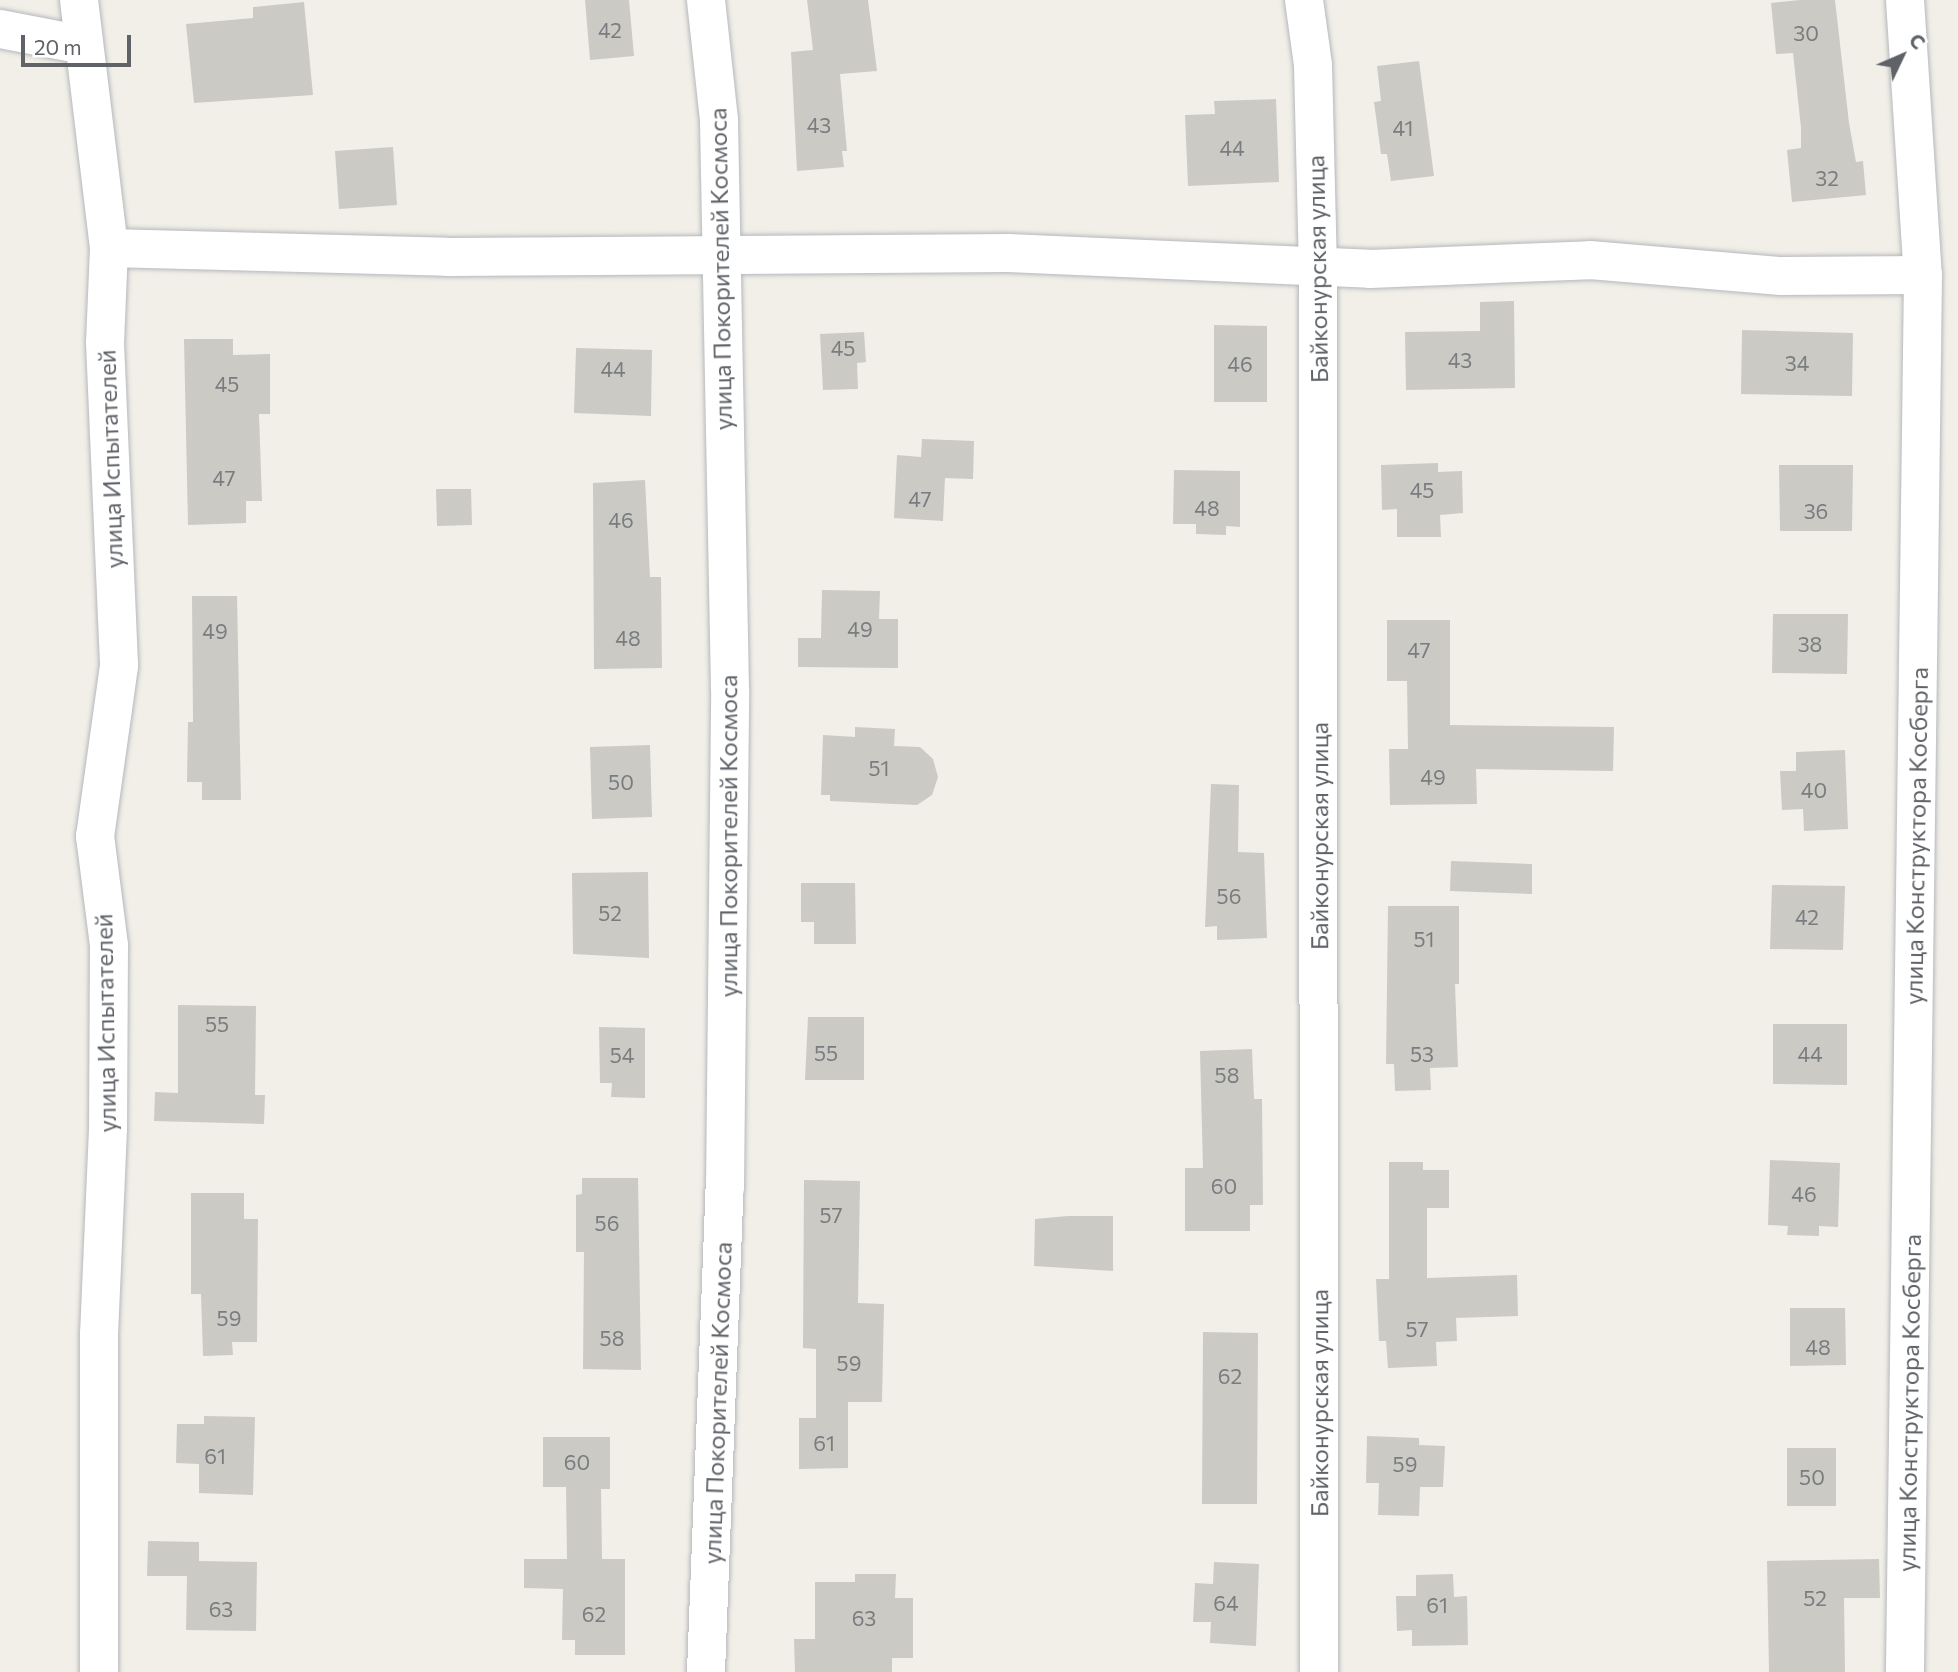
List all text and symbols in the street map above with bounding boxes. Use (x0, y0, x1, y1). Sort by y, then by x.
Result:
house number: 42 (598, 17, 622, 43)
house number: 30 (1793, 20, 1819, 46)
scale bar (24, 21, 135, 65)
north arrow (1867, 21, 1937, 91)
text: С (1905, 28, 1930, 54)
text: 20 m (34, 34, 82, 59)
street label: улица Покорителей Космоса (703, 107, 737, 431)
house number: 43 (807, 112, 831, 138)
house number: 41 (1393, 115, 1413, 141)
house number: 44 (1219, 135, 1245, 161)
street label: Байконурская улица (1301, 155, 1333, 383)
house number: 32 (1815, 165, 1839, 191)
house number: 45 (831, 335, 855, 361)
house number: 43 (1448, 347, 1472, 373)
street label: улица Испытателей (92, 349, 128, 569)
house number: 34 (1785, 350, 1809, 376)
house number: 46 (1227, 351, 1253, 377)
house number: 44 (600, 356, 626, 382)
house number: 45 (215, 371, 239, 397)
house number: 47 (212, 465, 236, 491)
house number: 45 (1410, 477, 1434, 503)
house number: 47 (908, 486, 932, 512)
house number: 48 (1194, 495, 1220, 521)
house number: 36 (1804, 498, 1828, 524)
house number: 46 (608, 507, 634, 533)
house number: 49 (847, 616, 873, 642)
house number: 49 (202, 618, 228, 644)
house number: 48 (615, 625, 641, 651)
house number: 38 (1798, 631, 1822, 657)
house number: 47 (1407, 637, 1431, 663)
street label: улица Конструктора Косберга (1899, 667, 1933, 1005)
street label: улица Покорителей Космоса (714, 675, 742, 997)
street label: Байконурская улица (1305, 722, 1333, 950)
house number: 51 (868, 755, 890, 781)
house number: 49 (1420, 764, 1446, 790)
house number: 50 (608, 769, 634, 795)
house number: 40 (1801, 777, 1827, 803)
house number: 56 (1217, 883, 1241, 909)
house number: 52 (598, 900, 622, 926)
house number: 42 (1795, 904, 1819, 930)
street label: улица Испытателей (89, 913, 121, 1133)
house number: 51 (1413, 926, 1435, 952)
house number: 55 (205, 1011, 229, 1037)
house number: 55 (814, 1040, 838, 1066)
house number: 53 (1410, 1041, 1434, 1067)
house number: 44 (1797, 1041, 1823, 1067)
house number: 54 (610, 1042, 634, 1068)
house number: 58 (1215, 1062, 1239, 1088)
house number: 60 (1211, 1173, 1237, 1199)
house number: 46 (1791, 1181, 1817, 1207)
house number: 57 (819, 1202, 843, 1228)
house number: 56 (595, 1210, 619, 1236)
street label: улица Конструктора Косберга (1892, 1234, 1926, 1572)
street label: улица Покорителей Космоса (697, 1241, 737, 1565)
street label: Байконурская улица (1305, 1289, 1333, 1517)
house number: 59 (217, 1305, 241, 1331)
house number: 57 (1405, 1316, 1429, 1342)
house number: 58 (600, 1325, 624, 1351)
house number: 48 (1805, 1334, 1831, 1360)
house number: 59 (837, 1350, 861, 1376)
house number: 62 (1218, 1363, 1242, 1389)
house number: 61 (813, 1430, 835, 1456)
house number: 61 (204, 1443, 226, 1469)
house number: 60 (564, 1449, 590, 1475)
house number: 59 (1393, 1451, 1417, 1477)
house number: 50 (1799, 1464, 1825, 1490)
house number: 52 (1803, 1585, 1827, 1611)
house number: 64 (1213, 1590, 1239, 1616)
house number: 61 (1426, 1592, 1448, 1618)
house number: 63 (209, 1596, 233, 1622)
house number: 62 (582, 1601, 606, 1627)
house number: 63 (852, 1605, 876, 1631)

